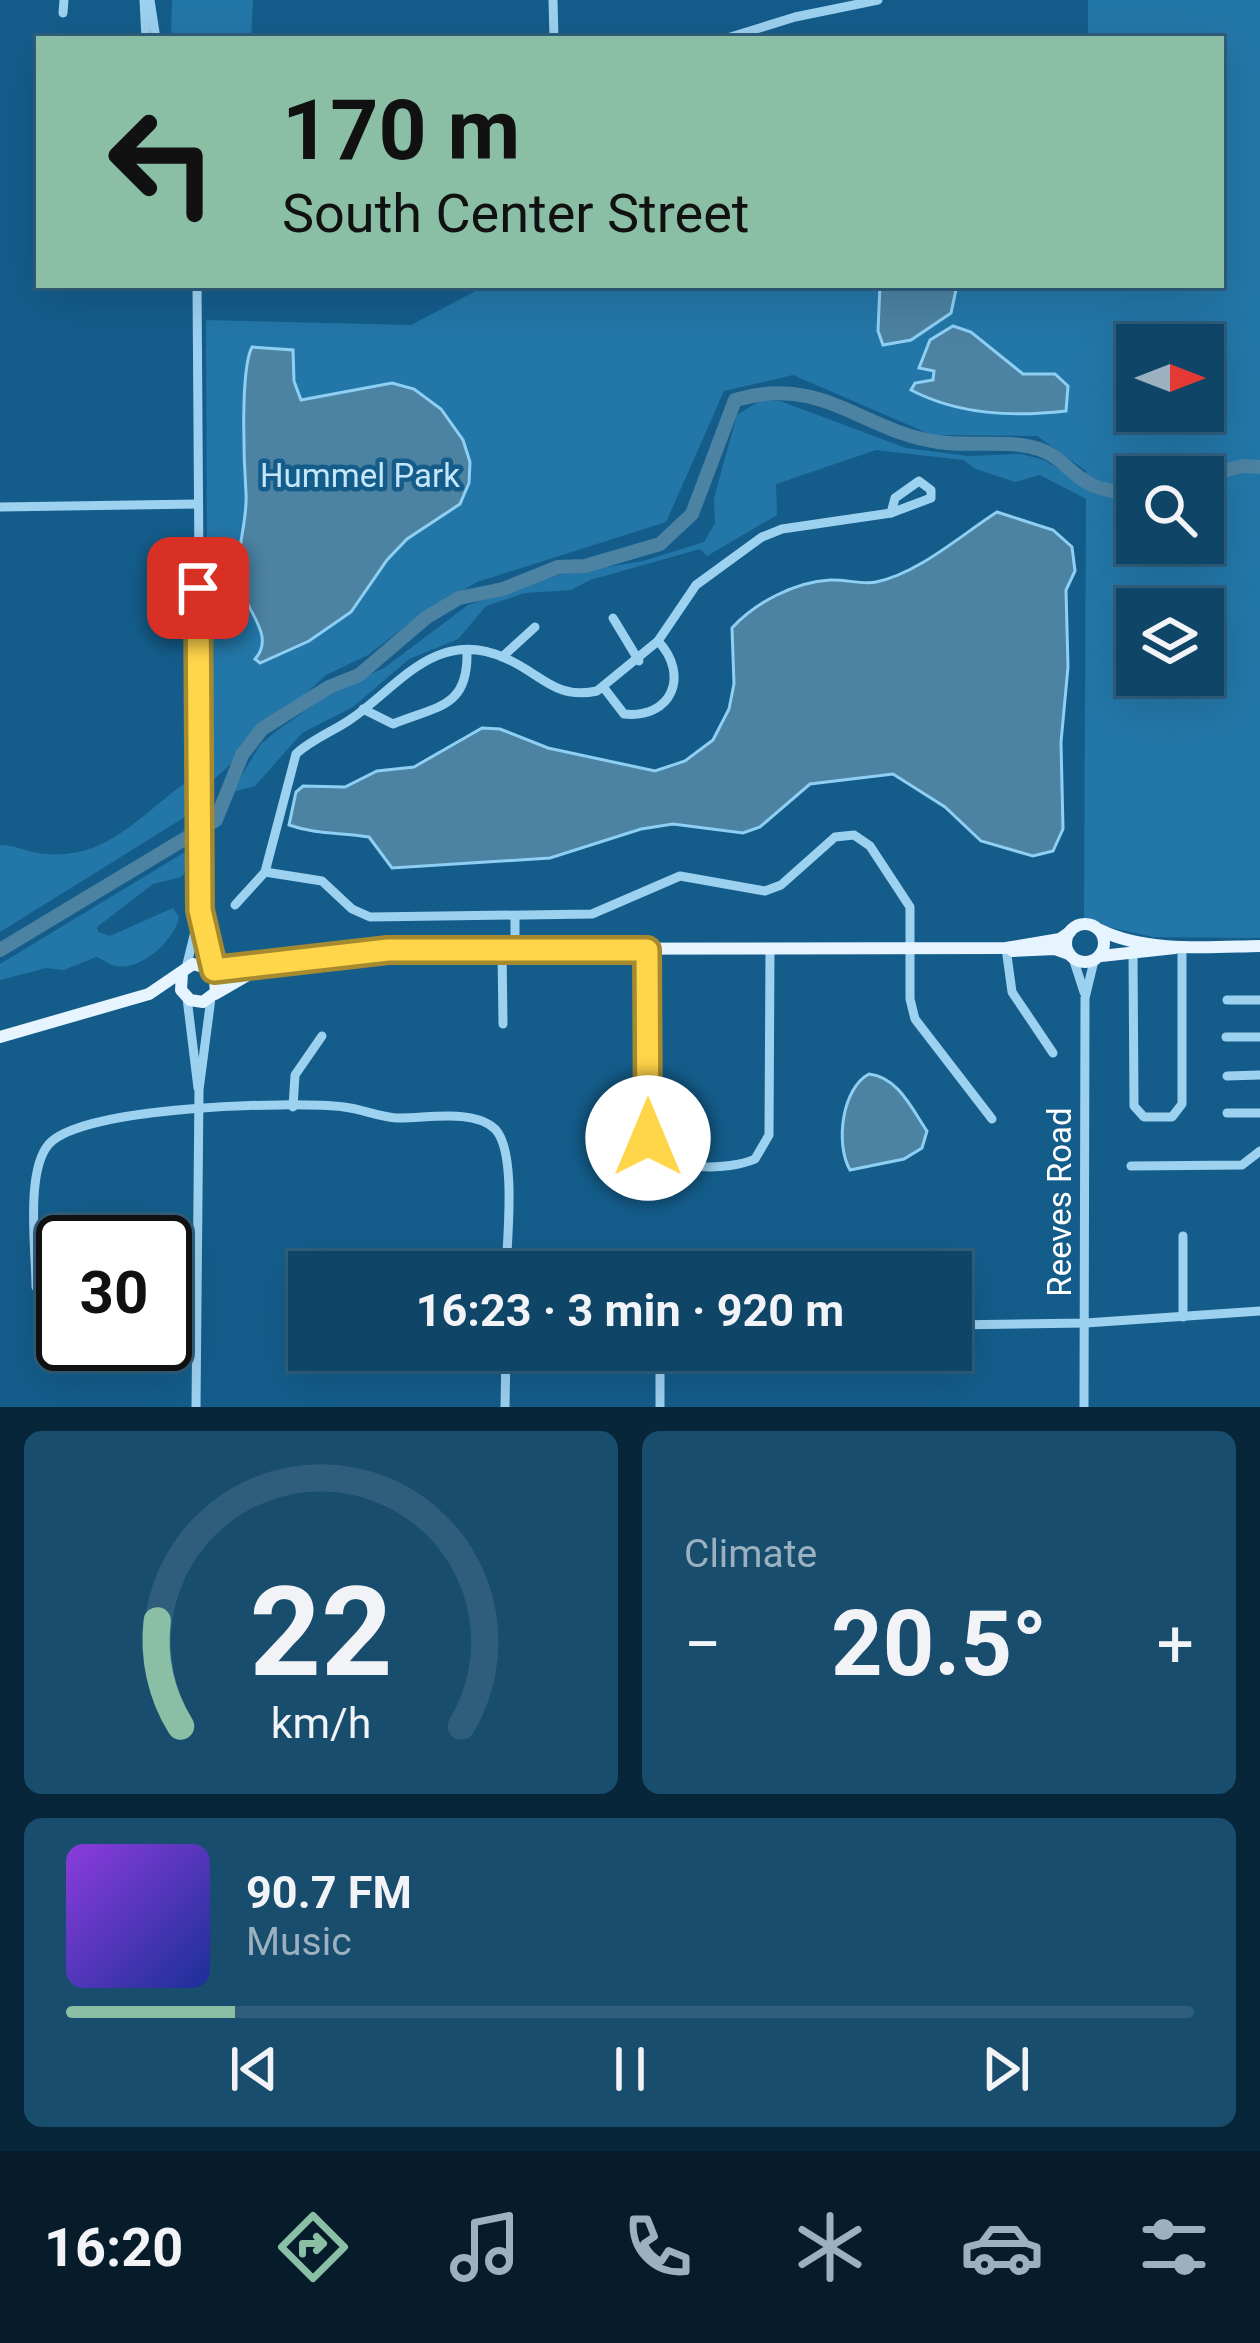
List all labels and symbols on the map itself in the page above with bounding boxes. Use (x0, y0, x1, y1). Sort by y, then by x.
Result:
north arrow (1116, 324, 1224, 432)
park label: Hummel Park (260, 456, 460, 495)
pin (147, 537, 249, 639)
position arrow (585, 1075, 711, 1201)
street label: Reeves Road (1040, 1107, 1079, 1297)
speed limit sign: 30 (36, 1215, 192, 1371)

